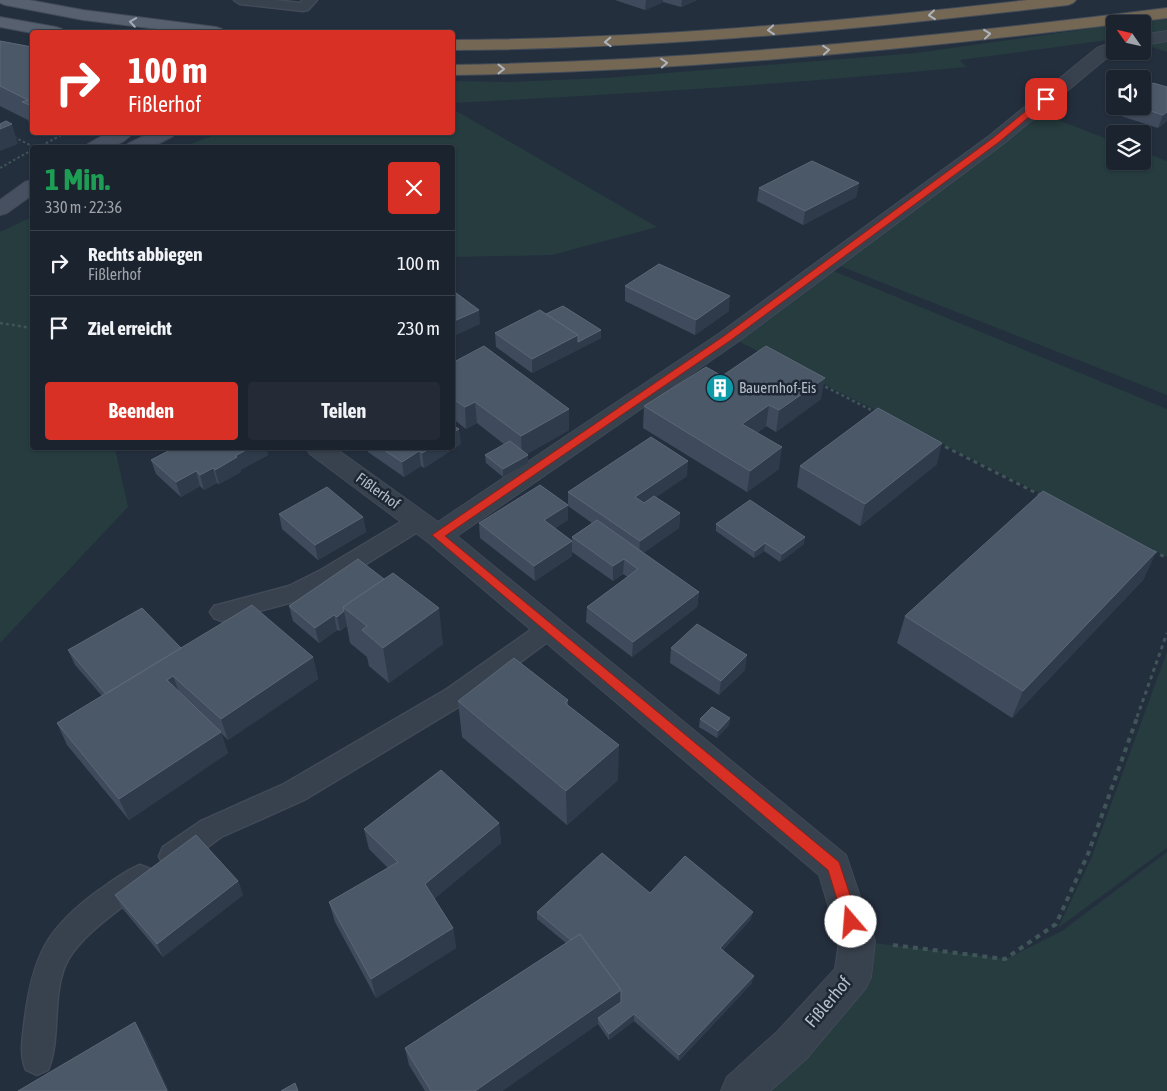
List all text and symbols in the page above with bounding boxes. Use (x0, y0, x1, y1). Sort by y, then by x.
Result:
one-way arrow (928, 9, 936, 20)
north arrow (1106, 15, 1151, 60)
map controls (1106, 15, 1151, 170)
one-way arrow (129, 18, 137, 28)
one-way arrow (766, 25, 774, 36)
one-way arrow (984, 29, 992, 40)
one-way arrow (604, 37, 612, 47)
one-way arrow (822, 45, 830, 56)
icon: right (45, 50, 110, 115)
text: 100 m (128, 50, 207, 90)
one-way arrow (660, 58, 668, 69)
one-way arrow (498, 64, 505, 74)
button: sound (1106, 70, 1151, 115)
pin (1025, 78, 1067, 120)
icon: arrive (1032, 85, 1060, 113)
text: Fißlerhof (128, 91, 201, 117)
button: layers (1106, 125, 1151, 170)
text: 1 Min. (45, 162, 110, 196)
button: close (388, 162, 440, 214)
text: 330 m · 22:36 (45, 198, 122, 216)
text: Rechts abbiegen (88, 243, 203, 265)
icon: right (45, 249, 73, 277)
text: 100 m (397, 252, 440, 274)
text: Fißlerhof (88, 265, 141, 283)
icon: arrive (45, 314, 73, 342)
text: Ziel erreicht (88, 317, 172, 339)
text: 230 m (397, 317, 440, 339)
building icon: Bauernhof-Eis (705, 373, 735, 403)
place label: Bauernhof-Eis (739, 379, 816, 396)
button: Beenden (45, 382, 238, 440)
button: Teilen (248, 382, 440, 440)
street label: Fißlerhof (353, 469, 404, 512)
position arrow (824, 895, 876, 947)
street label: Fißlerhof (800, 972, 855, 1031)

